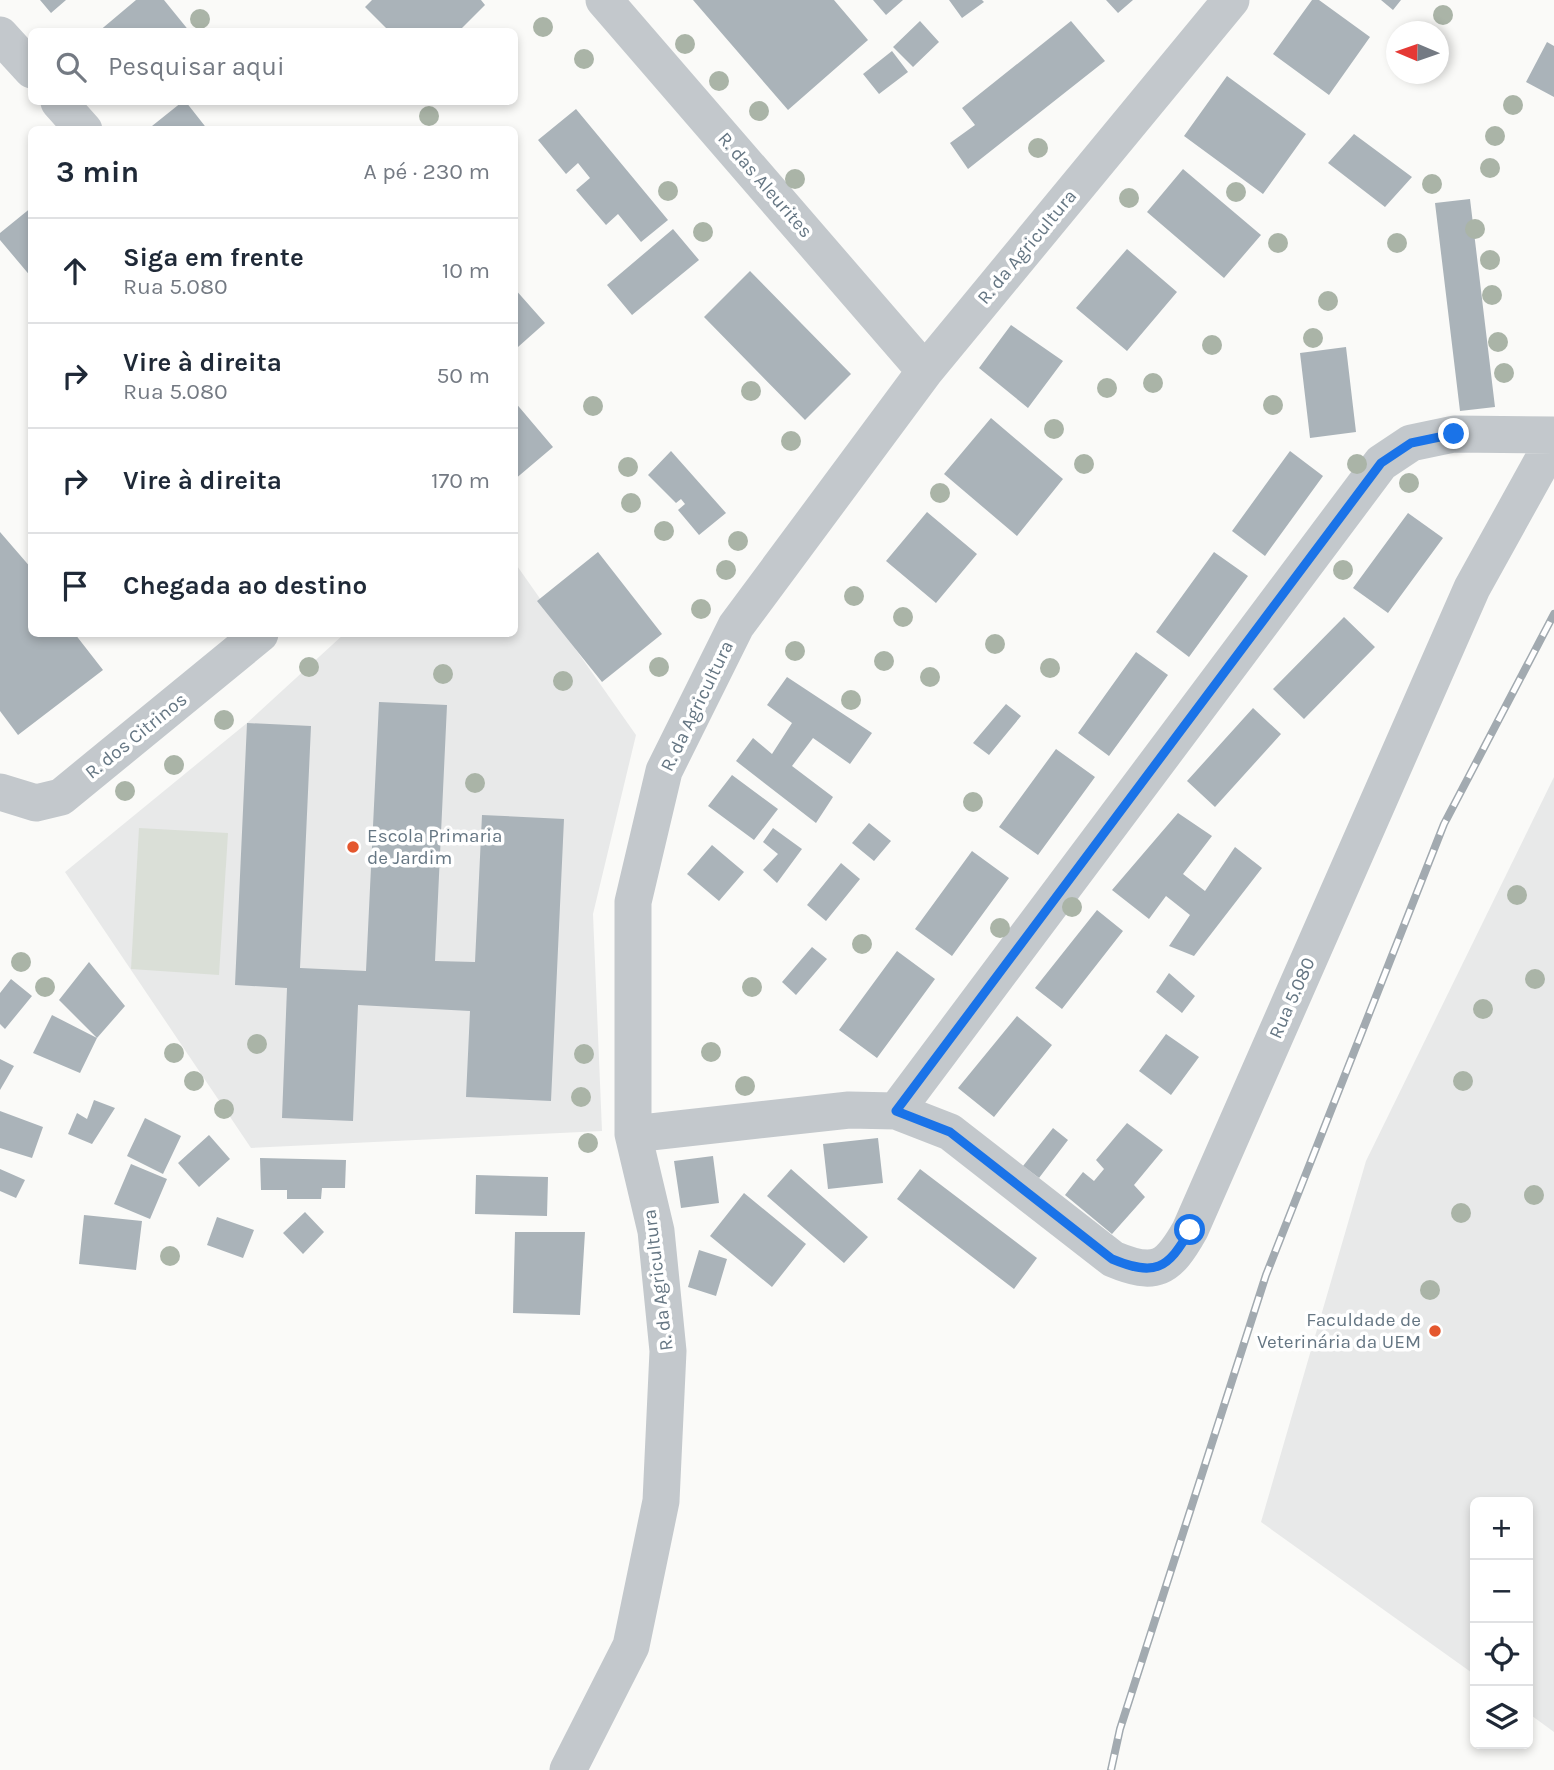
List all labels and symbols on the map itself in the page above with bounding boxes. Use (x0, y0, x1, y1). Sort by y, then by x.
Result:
north arrow (1386, 21, 1449, 84)
street label: R. das Aleurites (713, 128, 817, 242)
street label: R. da Agricultura (973, 185, 1081, 309)
route end (1438, 418, 1469, 449)
street label: R. da Agricultura (656, 637, 738, 775)
street label: R. dos Citrinos (81, 688, 191, 784)
place label: Escola Primaria de Jardim (367, 825, 502, 869)
marker: Escola Primaria de Jardim (345, 839, 361, 855)
street label: Rua 5.080 (1264, 954, 1320, 1042)
street label: R. da Agricultura (638, 1208, 678, 1352)
route start (1174, 1214, 1205, 1245)
place label: Faculdade de Veterinária da UEM (1257, 1309, 1421, 1353)
marker: Faculdade de Veterinária da UEM (1427, 1323, 1443, 1339)

